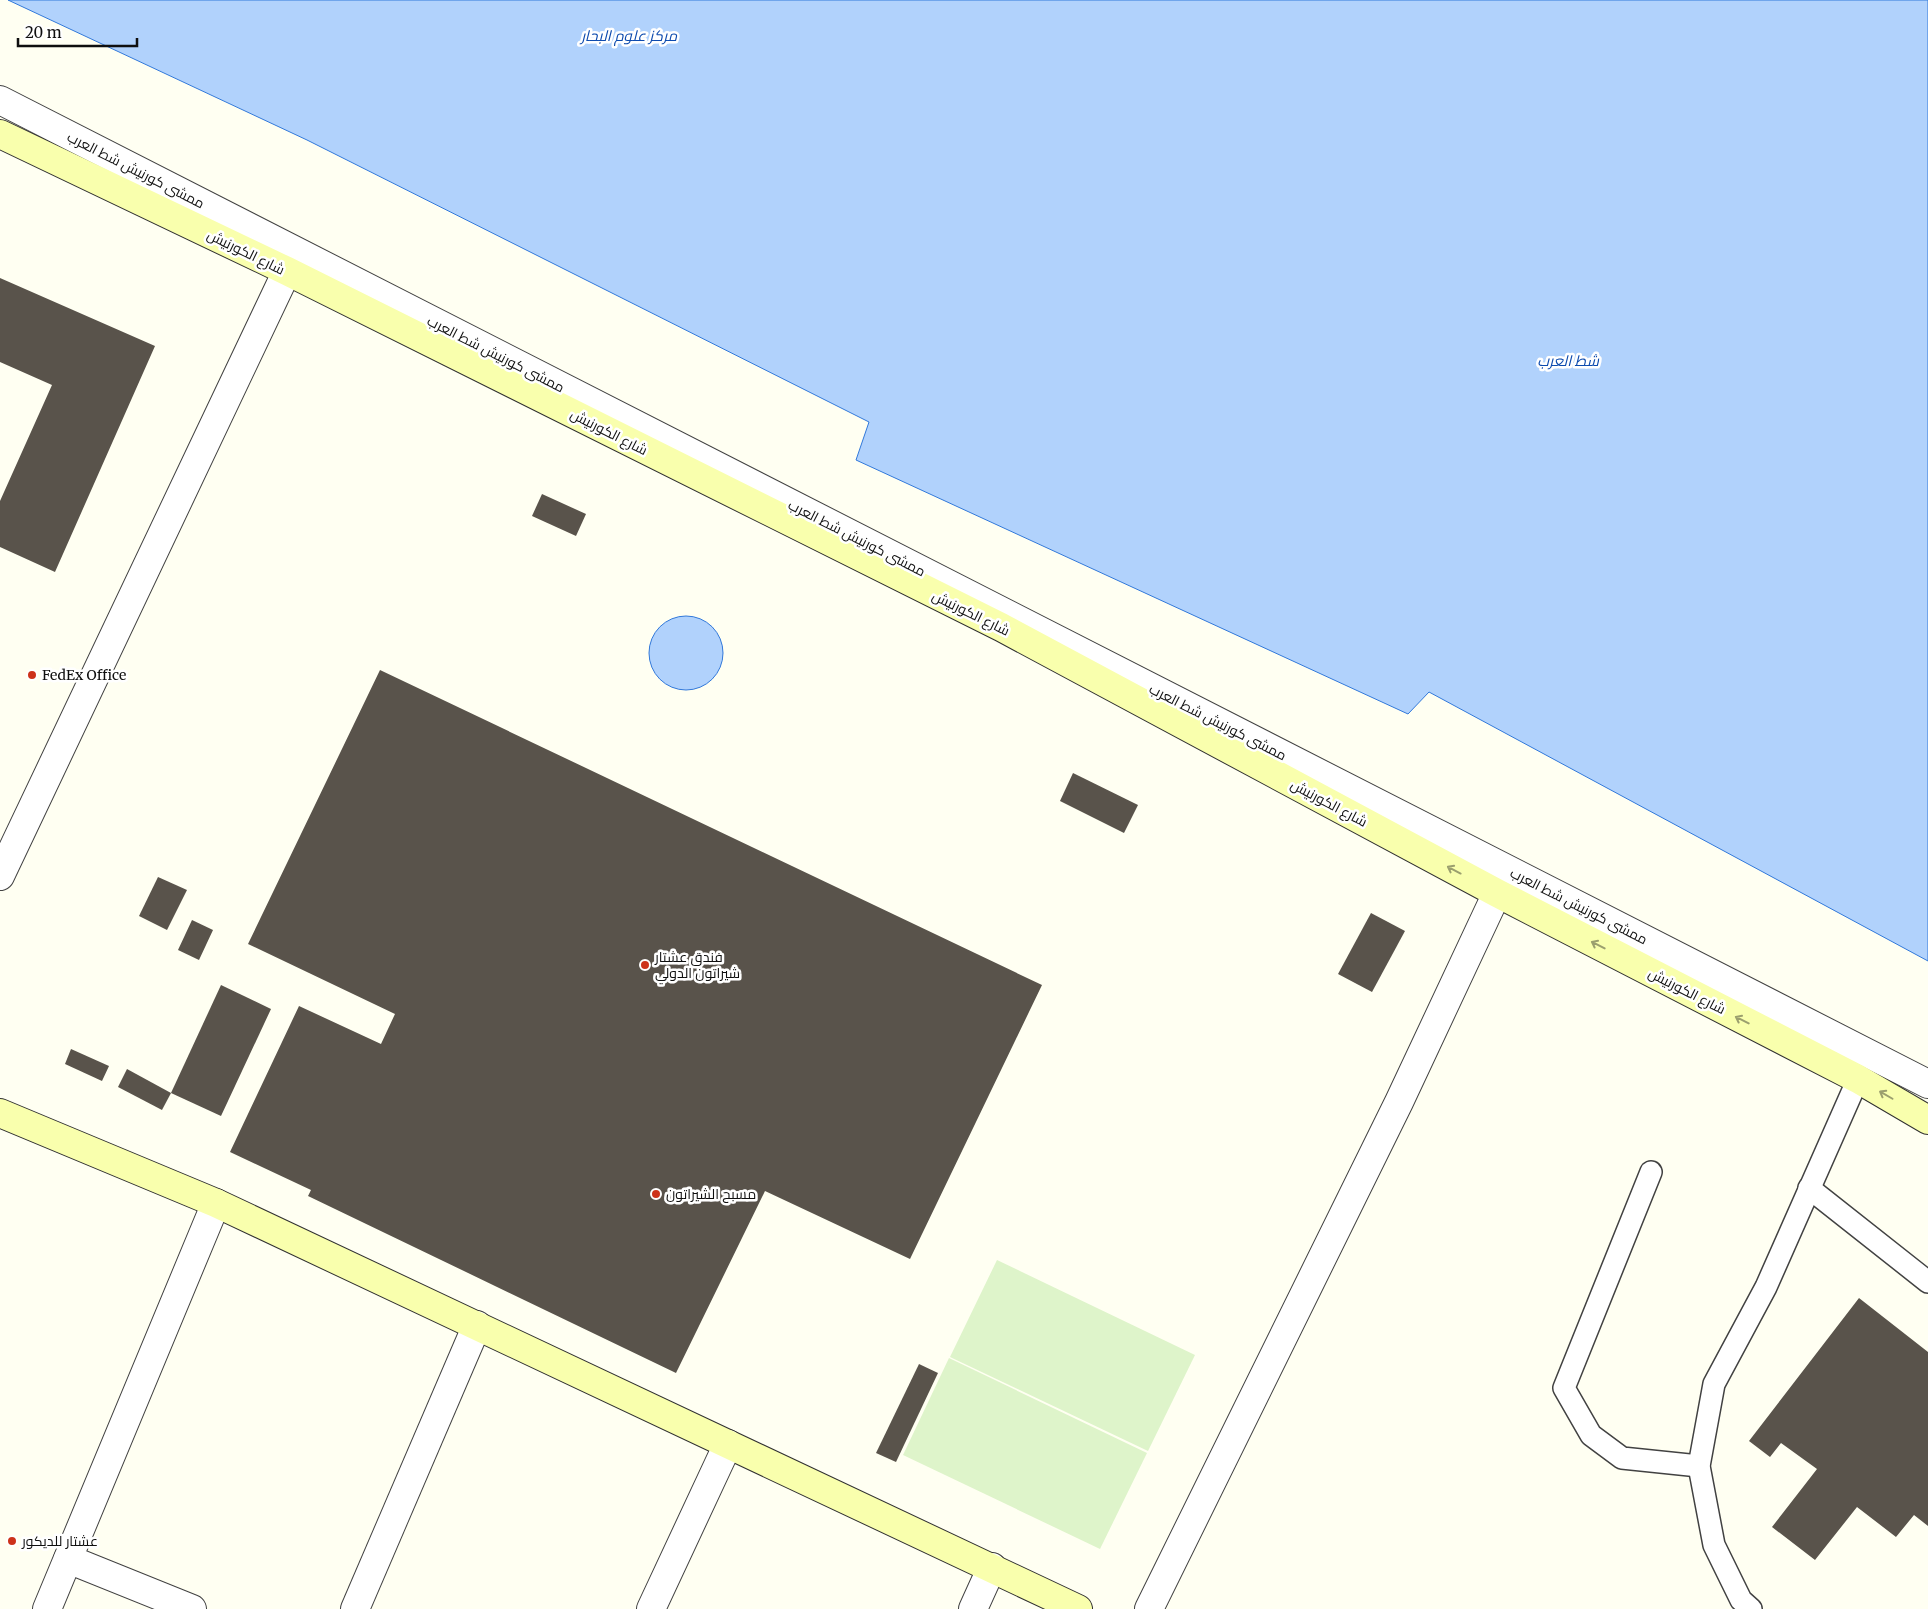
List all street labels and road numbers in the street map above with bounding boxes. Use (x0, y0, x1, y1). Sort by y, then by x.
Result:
street label: ممشى كورنيش شط العرب (64, 128, 208, 212)
street label: شارع الكورنيش (204, 225, 288, 279)
street label: ممشى كورنيش شط العرب (424, 312, 568, 396)
street label: شارع الكورنيش (567, 405, 651, 459)
street label: ممشى كورنيش شط العرب (785, 496, 929, 580)
street label: شارع الكورنيش (929, 586, 1013, 640)
street label: ممشى كورنيش شط العرب (1146, 680, 1290, 764)
street label: شارع الكورنيش (1288, 775, 1370, 831)
street label: ممشى كورنيش شط العرب (1507, 864, 1651, 948)
street label: شارع الكورنيش (1645, 964, 1729, 1018)

